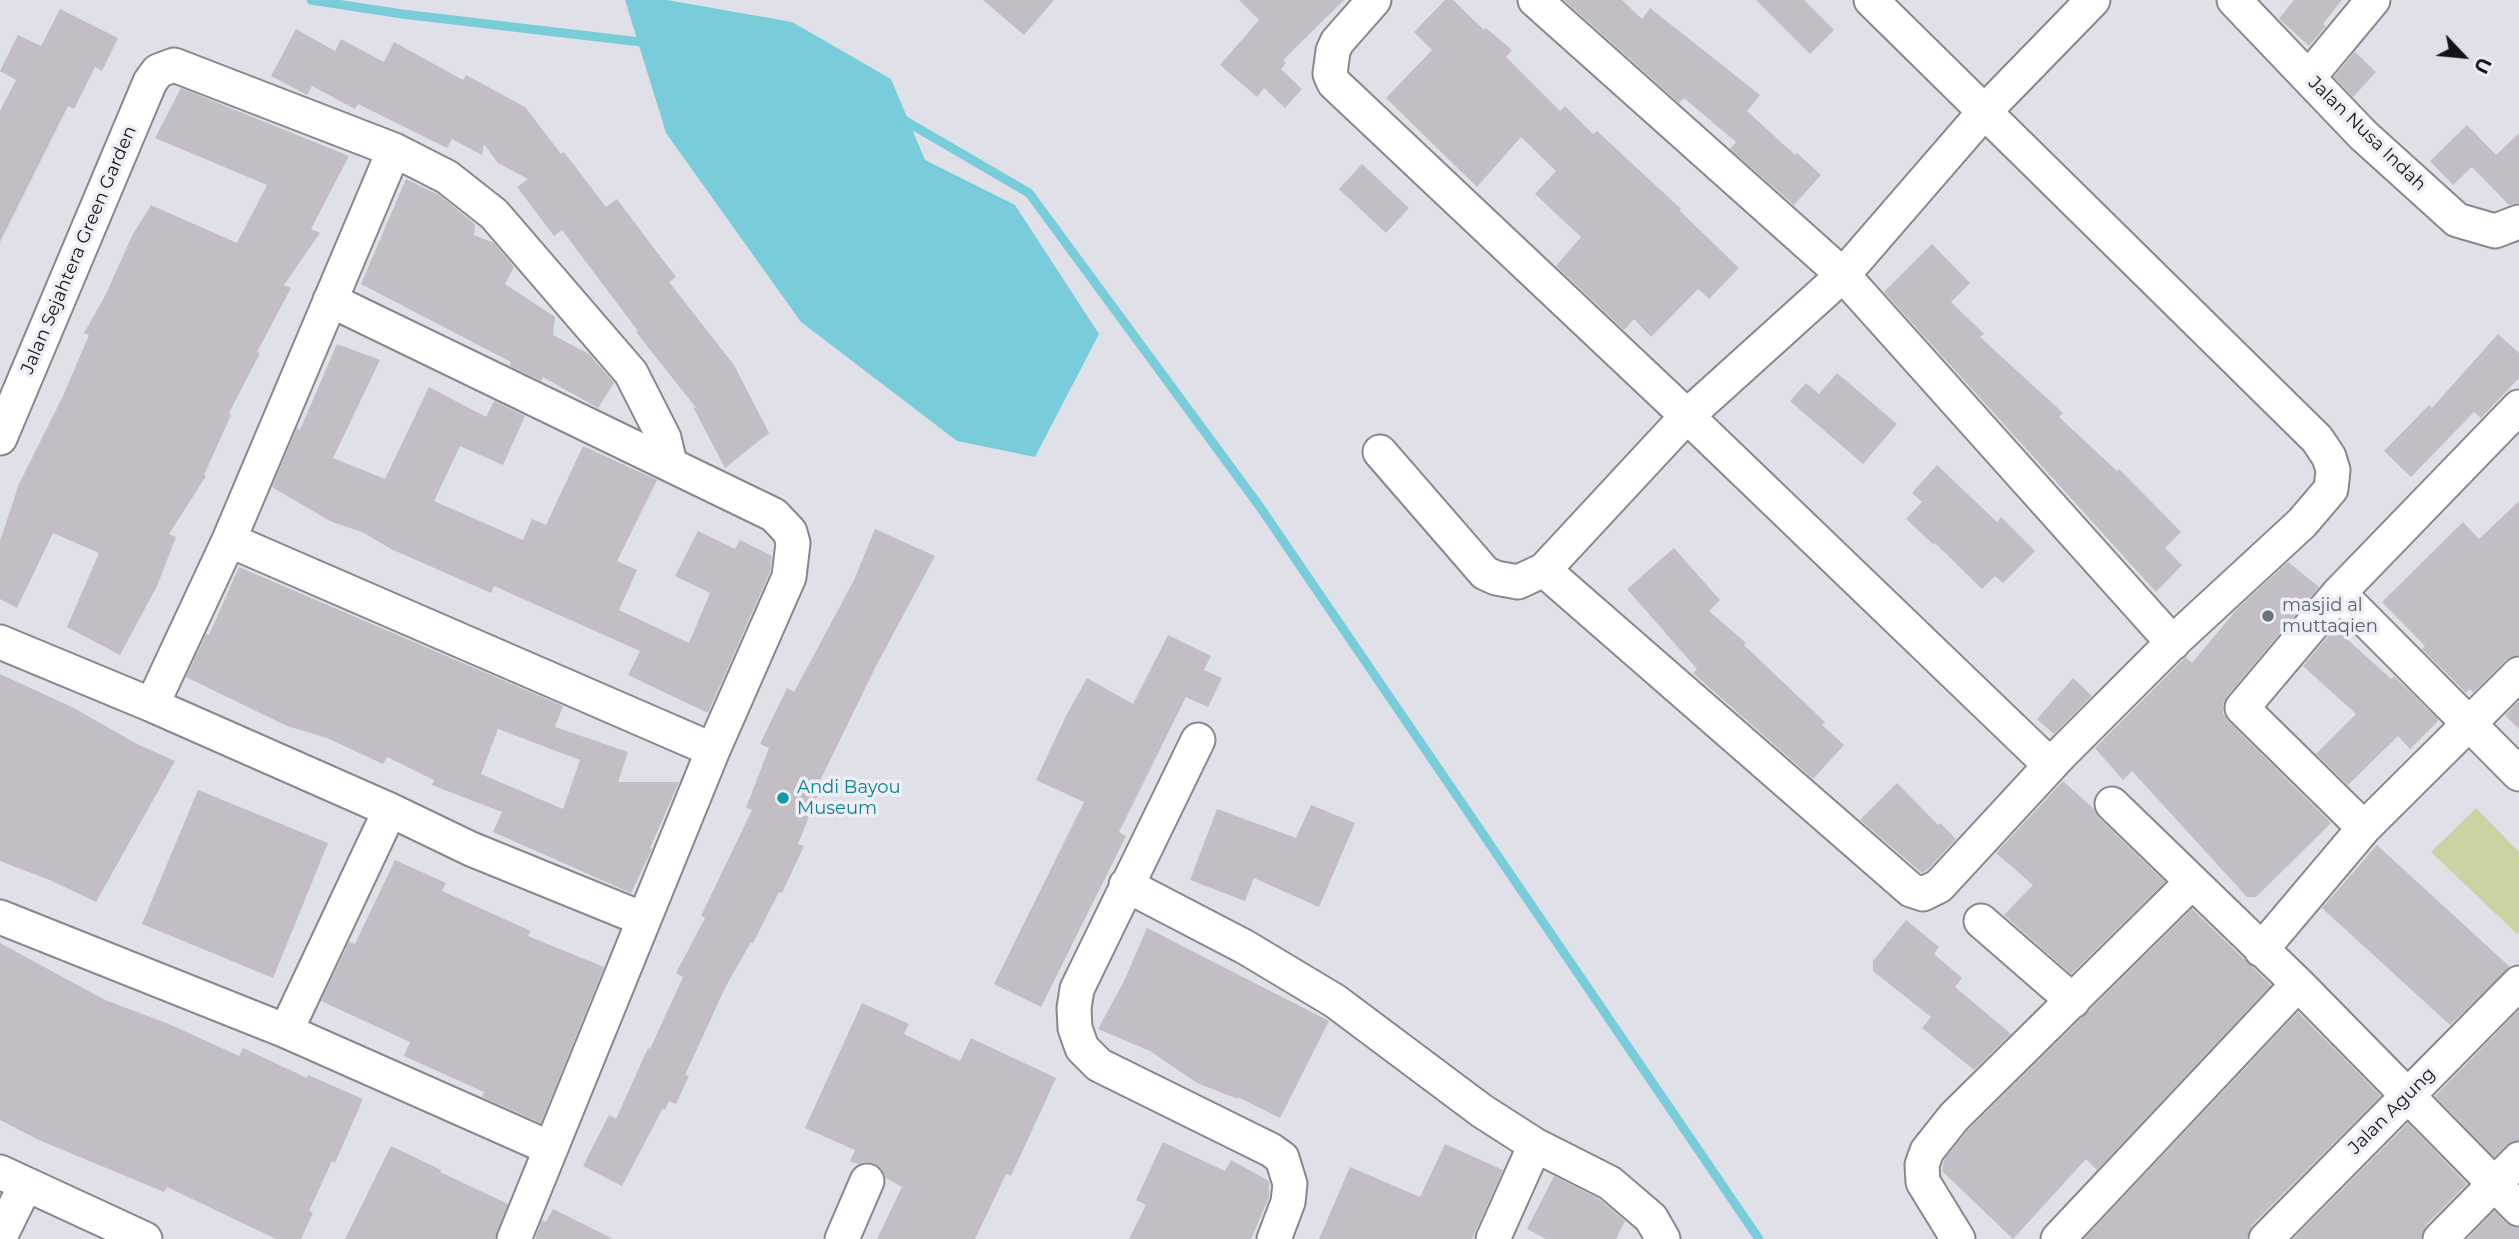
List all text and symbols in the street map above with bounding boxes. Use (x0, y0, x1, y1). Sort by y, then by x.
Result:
north arrow (2428, 21, 2498, 91)
text: U (2469, 54, 2496, 77)
street label: Jalan Nusa Indah (2304, 72, 2430, 196)
street label: Jalan Sejahtera Green Garden (17, 123, 141, 377)
place label: masjid al muttaqien (2282, 595, 2378, 638)
marker: masjid al muttaqien (2260, 608, 2276, 624)
place label: Andi Bayou Museum (797, 777, 901, 820)
marker: Andi Bayou Museum (775, 790, 791, 806)
street label: Jalan Agung (2344, 1063, 2440, 1159)

